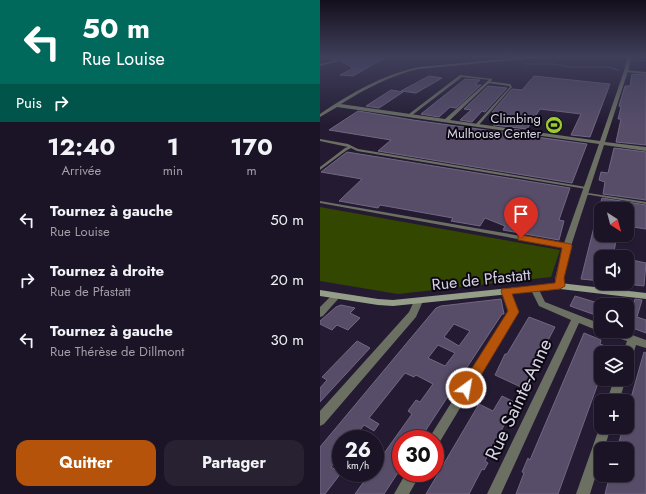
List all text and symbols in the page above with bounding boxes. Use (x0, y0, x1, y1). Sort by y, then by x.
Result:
text: 50 m (82, 8, 150, 49)
icon: left (16, 16, 68, 68)
text: Rue Louise (82, 46, 165, 72)
text: Puis (16, 92, 42, 114)
icon: right (50, 92, 72, 114)
place label: Climbing Mulhouse Center (447, 109, 542, 143)
sports icon: Climbing Mulhouse Center (544, 115, 564, 135)
text: 12:40 (47, 129, 116, 164)
text: 1 (167, 129, 179, 164)
text: 170 (230, 129, 273, 164)
text: Arrivée (61, 161, 101, 180)
text: min (163, 161, 183, 180)
text: m (246, 161, 257, 180)
pin (504, 197, 538, 238)
text: Tournez à gauche (50, 200, 173, 222)
north arrow (594, 202, 634, 242)
map controls (594, 202, 634, 482)
icon: arrive (510, 203, 532, 225)
icon: left (16, 209, 38, 231)
text: 50 m (270, 209, 304, 231)
text: Rue Louise (50, 222, 110, 241)
button: sound (594, 250, 634, 290)
text: Tournez à droite (50, 260, 164, 282)
street label: Rue de Pfastatt (430, 263, 532, 296)
icon: right (16, 269, 38, 291)
text: 20 m (270, 269, 304, 291)
text: Rue de Pfastatt (50, 282, 131, 301)
button: search (594, 298, 634, 338)
text: Tournez à gauche (50, 320, 173, 342)
icon: left (16, 329, 38, 351)
text: 30 m (271, 329, 304, 351)
street label: Rue Sainte-Anne (478, 334, 558, 464)
text: Rue Thérèse de Dillmont (50, 342, 184, 361)
button: layers (594, 346, 634, 386)
position arrow (445, 367, 487, 409)
button: + (594, 394, 634, 434)
speed limit sign: 30 (392, 430, 444, 482)
text: 26 (345, 436, 371, 465)
button: Quitter (16, 440, 156, 486)
button: Partager (164, 440, 304, 486)
button: − (594, 442, 634, 482)
text: km/h (347, 458, 369, 473)

